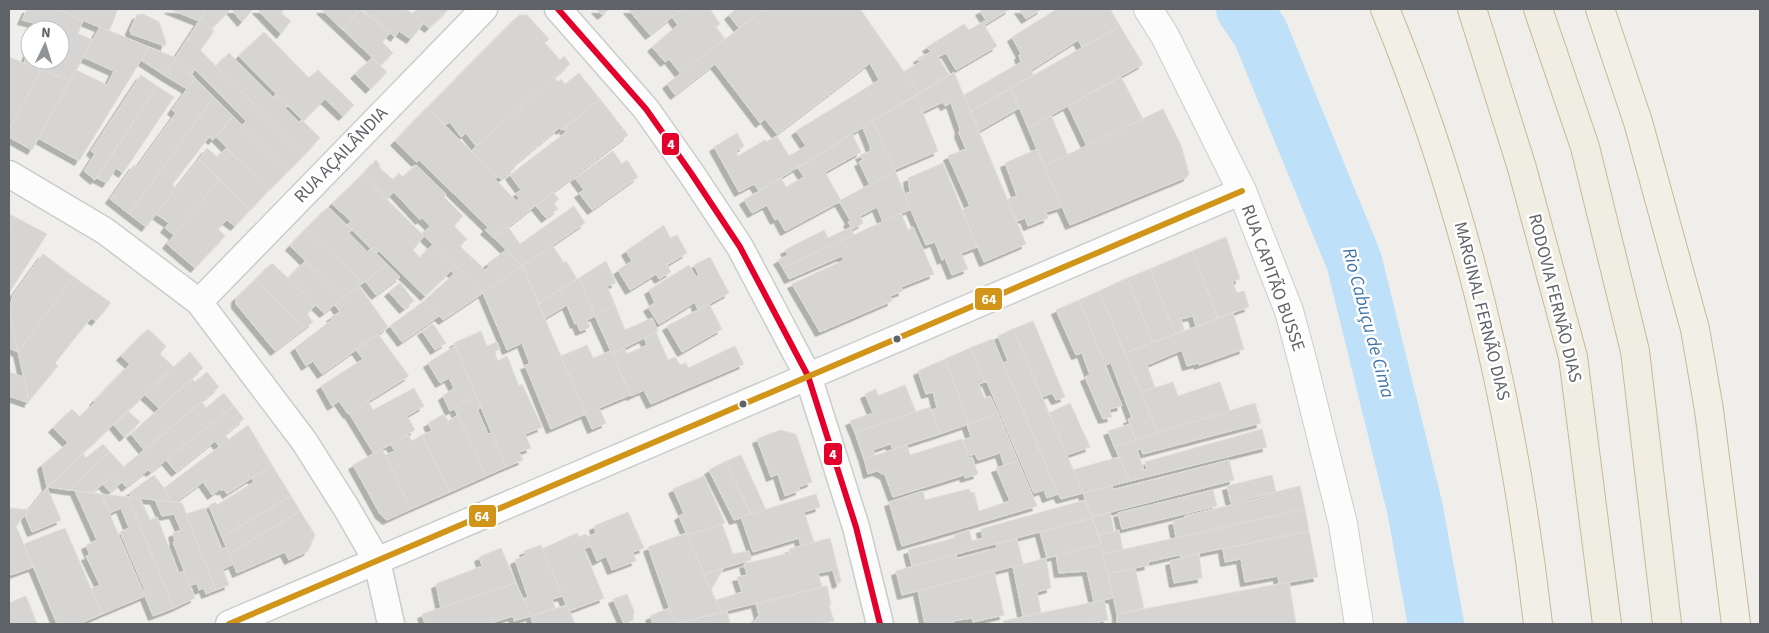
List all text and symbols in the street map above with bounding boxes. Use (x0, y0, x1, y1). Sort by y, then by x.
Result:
north arrow (20, 20, 70, 70)
text: N (40, 23, 51, 43)
street label: RUA AÇAILÂNDIA (289, 101, 394, 209)
line badge: 4 (661, 132, 680, 156)
text: 4 (667, 135, 675, 155)
street label: RUA CAPITÃO BUSSE (1235, 201, 1311, 355)
street label: RODOVIA FERNÃO DIAS (1522, 211, 1588, 385)
street label: MARGINAL FERNÃO DIAS (1448, 219, 1516, 403)
water label: Rio Cabuçu de Cima (1335, 245, 1401, 401)
line badge: 64 (974, 287, 1003, 311)
text: 64 (982, 290, 997, 310)
unlabelled marker (892, 334, 902, 344)
unlabelled marker (738, 399, 748, 409)
line badge: 4 (823, 442, 843, 466)
text: 4 (829, 445, 837, 465)
line badge: 64 (468, 504, 497, 528)
text: 64 (475, 507, 490, 527)

